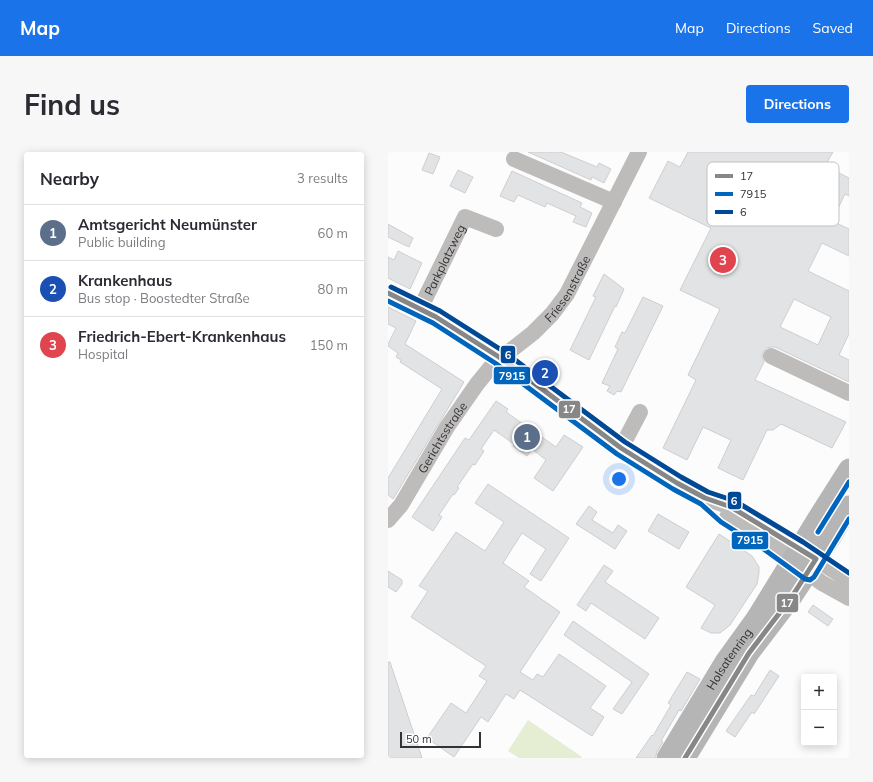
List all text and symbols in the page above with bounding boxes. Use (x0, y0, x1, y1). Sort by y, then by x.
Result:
text: Map (20, 16, 60, 40)
text: Map (675, 19, 704, 37)
text: Directions (726, 19, 791, 37)
text: Saved (813, 19, 853, 37)
button: Directions (746, 85, 849, 123)
text: Find us (24, 87, 120, 122)
legend (707, 162, 839, 226)
text: Nearby (40, 168, 99, 189)
text: 17 (740, 169, 753, 183)
text: 3 results (297, 170, 348, 186)
text: 7915 (740, 187, 767, 201)
text: 6 (740, 205, 747, 219)
text: Amtsgericht Neumünster (78, 215, 257, 234)
street label: Parkplatzweg (421, 222, 468, 297)
text: 1 (49, 225, 57, 241)
text: 60 m (318, 225, 348, 241)
text: Public building (78, 234, 166, 250)
pin: 3 (710, 245, 736, 275)
street label: Friesenstraße (541, 253, 593, 325)
text: Krankenhaus (78, 271, 172, 290)
text: 2 (49, 281, 57, 297)
text: 80 m (318, 281, 348, 297)
text: Bus stop · Boostedter Straße (78, 290, 250, 306)
text: Friedrich-Ebert-Krankenhaus (78, 327, 286, 346)
text: 3 (49, 337, 57, 353)
text: 150 m (310, 337, 348, 353)
line badge: 6 (500, 345, 516, 364)
text: Hospital (78, 346, 128, 362)
text: 6 (505, 348, 512, 362)
pin: 2 (532, 358, 558, 388)
line badge: 7915 (493, 366, 531, 385)
text: 7915 (499, 369, 526, 383)
street label: Gerichtsstraße (414, 399, 470, 476)
line badge: 17 (558, 400, 581, 419)
text: 17 (562, 402, 576, 416)
pin: 1 (514, 422, 540, 452)
your location (609, 469, 629, 489)
line badge: 6 (727, 491, 742, 510)
text: 6 (731, 494, 738, 508)
line badge: 7915 (731, 531, 769, 550)
text: 7915 (737, 533, 764, 547)
line badge: 17 (776, 593, 799, 613)
text: 17 (780, 596, 794, 610)
street label: Holsatenring (703, 625, 755, 692)
map controls (801, 674, 837, 746)
button: + (801, 674, 837, 710)
button: − (801, 710, 837, 746)
scale bar (400, 730, 481, 749)
text: 50 m (406, 732, 432, 746)

